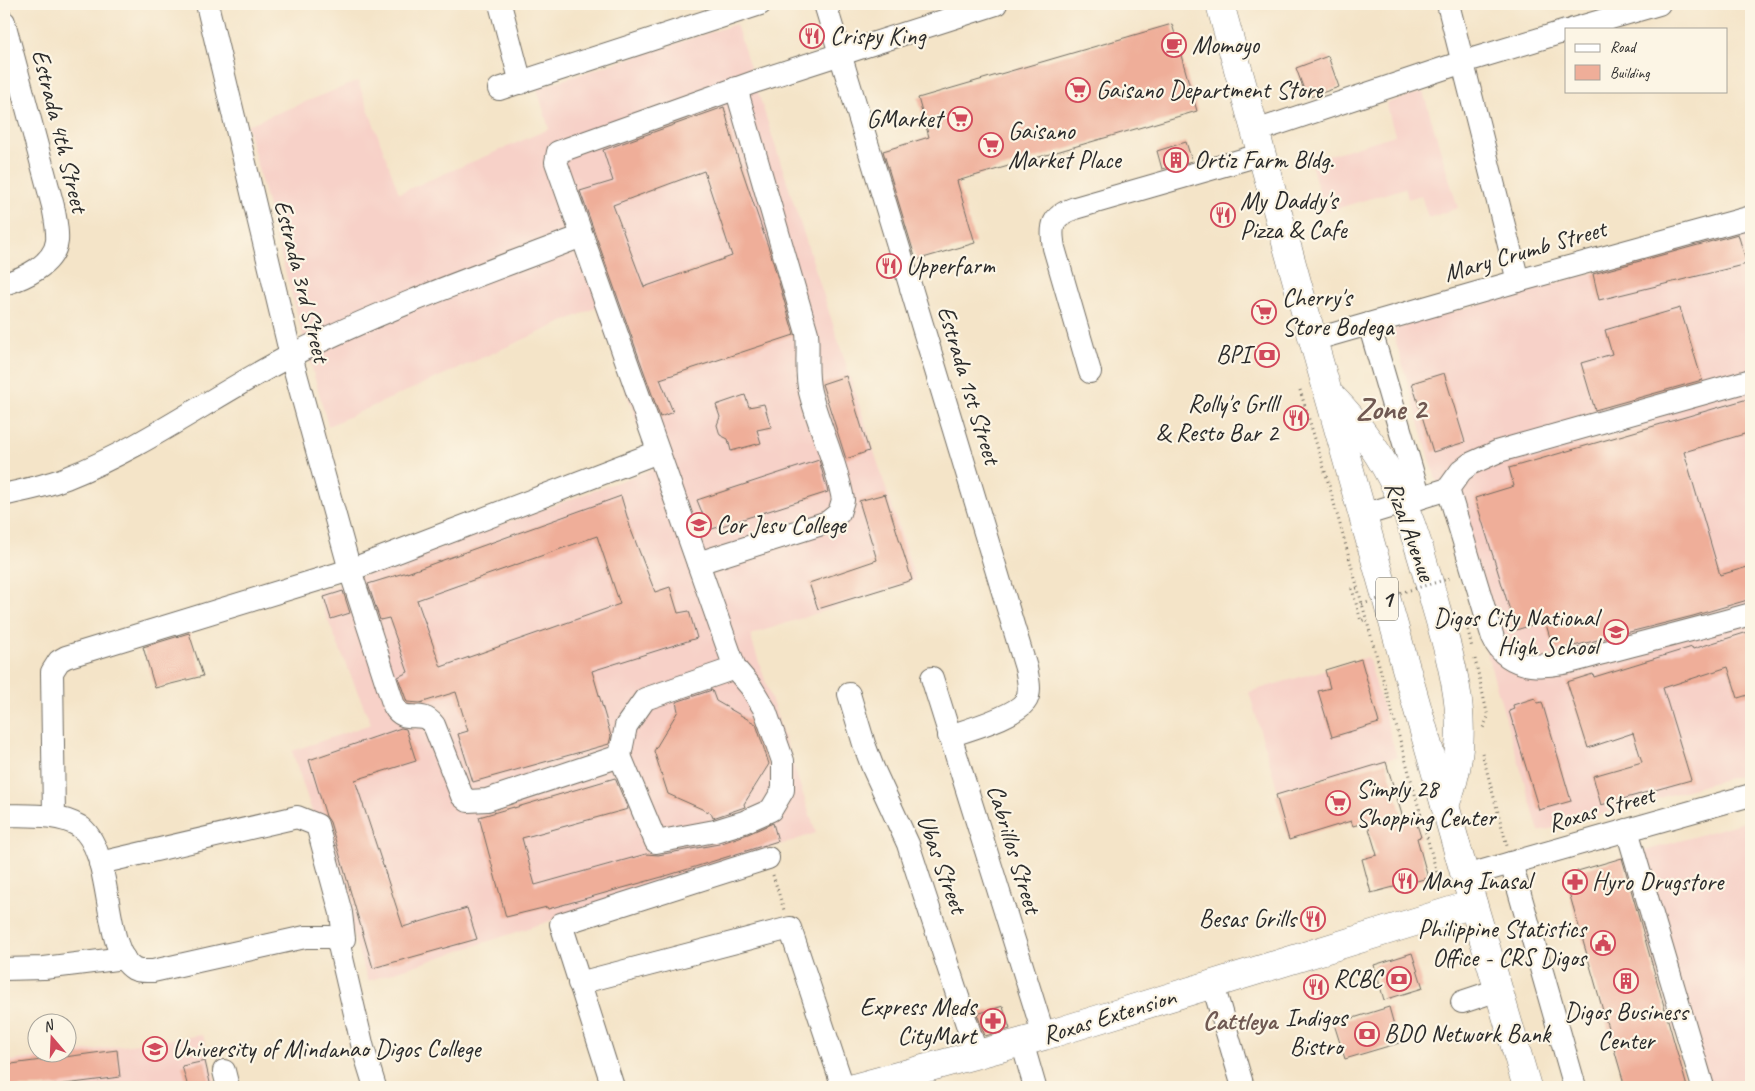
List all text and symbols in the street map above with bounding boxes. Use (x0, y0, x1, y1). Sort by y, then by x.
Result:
place label: Crispy King (830, 20, 928, 52)
restaurant icon: Crispy King (799, 23, 825, 49)
legend (1565, 28, 1728, 92)
place label: Momoyo (1192, 29, 1260, 61)
cafe icon: Momoyo (1161, 32, 1187, 58)
text: Road (1610, 38, 1637, 57)
street label: Estrada 4th Street (24, 46, 96, 218)
text: Building (1610, 64, 1650, 83)
place label: Gaisano Department Store (1096, 74, 1324, 106)
supermarket icon: Gaisano Department Store (1065, 77, 1091, 103)
place label: GMarket (867, 103, 946, 135)
supermarket icon: GMarket (947, 106, 973, 132)
place label: Gaisano Market Place (1008, 115, 1123, 176)
supermarket icon: Gaisano Market Place (978, 132, 1004, 158)
place label: Ortiz Farm Bldg. (1194, 144, 1334, 176)
building icon: Ortiz Farm Bldg. (1163, 147, 1189, 173)
place label: My Daddy's Pizza & Cafe (1240, 185, 1349, 246)
street label: Estrada 3rd Street (266, 197, 338, 368)
restaurant icon: My Daddy's Pizza & Cafe (1210, 202, 1236, 228)
street label: Mary Crumb Street (1440, 212, 1612, 289)
place label: Upperfarm (906, 250, 996, 282)
restaurant icon: Upperfarm (876, 253, 902, 279)
place label: Cherry's Store Bodega (1282, 282, 1395, 343)
supermarket icon: Cherry's Store Bodega (1251, 299, 1277, 325)
street label: Estrada 1st Street (930, 302, 1009, 471)
place label: BPI (1216, 339, 1256, 371)
bank icon: BPI (1254, 342, 1280, 368)
place label: Rolly's Grlll & Resto Bar 2 (1156, 388, 1283, 449)
district label: Zone 2 (1356, 390, 1429, 428)
restaurant icon: Rolly's Grlll & Resto Bar 2 (1283, 405, 1309, 431)
street label: Rizal Avenue (1377, 477, 1443, 587)
place label: Cor Jesu College (716, 509, 848, 541)
school or university icon: Cor Jesu College (686, 512, 712, 538)
road number: 1 (1376, 578, 1398, 620)
place label: Digos City National High School (1433, 602, 1603, 663)
school or university icon: Digos City National High School (1603, 619, 1629, 645)
place label: Simply 28 Shopping Center (1356, 773, 1497, 834)
street label: Roxas Street (1544, 778, 1660, 839)
street label: Cabrillos Street (979, 781, 1050, 920)
supermarket icon: Simply 28 Shopping Center (1325, 790, 1351, 816)
street label: Ubas Street (909, 810, 976, 920)
place label: Mang Inasal (1422, 865, 1536, 897)
place label: Hyro Drugstore (1592, 866, 1725, 898)
restaurant icon: Mang Inasal (1392, 868, 1418, 894)
pharmacy icon: Hyro Drugstore (1562, 869, 1588, 895)
place label: Besas Grills (1199, 903, 1298, 935)
restaurant icon: Besas Grills (1300, 906, 1326, 932)
place label: Philippine Statistics Office - CRS Digos (1418, 913, 1588, 974)
public building icon: Philippine Statistics Office - CRS Digos (1590, 930, 1616, 956)
place label: RCBC (1333, 963, 1384, 995)
bank icon: RCBC (1386, 966, 1412, 992)
building icon: Digos Business Center (1613, 968, 1639, 994)
restaurant icon: Indigos Bistro (1303, 974, 1329, 1000)
street label: Roxas Extension (1038, 980, 1180, 1051)
place label: Express Meds CityMart (860, 991, 979, 1052)
place label: Digos Business Center (1564, 996, 1690, 1057)
place label: Indigos Bistro (1285, 1002, 1349, 1063)
district label: Cattleya (1203, 1004, 1279, 1037)
pharmacy icon: Express Meds CityMart (980, 1008, 1006, 1034)
north arrow (28, 1014, 78, 1064)
text: N (41, 1016, 57, 1036)
place label: BDO Network Bank (1384, 1018, 1552, 1050)
bank icon: BDO Network Bank (1354, 1021, 1380, 1047)
place label: University of Mindanao Digos College (172, 1033, 482, 1065)
school or university icon: University of Mindanao Digos College (142, 1036, 168, 1062)

